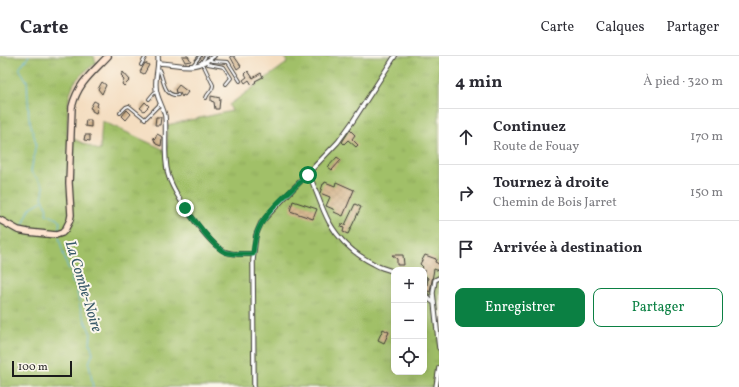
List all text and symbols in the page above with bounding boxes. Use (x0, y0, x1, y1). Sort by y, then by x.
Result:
text: Carte (20, 15, 68, 41)
text: Carte (541, 18, 574, 37)
text: Calques (596, 18, 644, 37)
text: Partager (666, 18, 719, 37)
text: 4 min (455, 71, 502, 94)
text: À pied · 320 m (643, 73, 723, 91)
text: Continuez (493, 117, 566, 138)
icon: ahead (455, 126, 477, 148)
text: 170 m (690, 128, 723, 146)
text: Route de Fouay (493, 138, 579, 156)
route start (299, 166, 317, 184)
text: Tournez à droite (493, 173, 609, 194)
icon: right (455, 182, 477, 204)
text: 150 m (690, 184, 723, 202)
text: Chemin de Bois Jarret (493, 194, 617, 212)
route end (176, 199, 194, 217)
water label: La Combe-Noire (59, 238, 107, 335)
icon: arrive (455, 238, 477, 260)
text: Arrivée à destination (493, 238, 642, 259)
map controls (391, 267, 427, 375)
button: + (391, 267, 427, 303)
button: Enregistrer (455, 288, 585, 327)
button: Partager (593, 288, 723, 327)
button: − (391, 303, 427, 339)
button: locate (391, 339, 427, 375)
scale bar (12, 359, 72, 378)
text: 100 m (18, 360, 48, 375)

